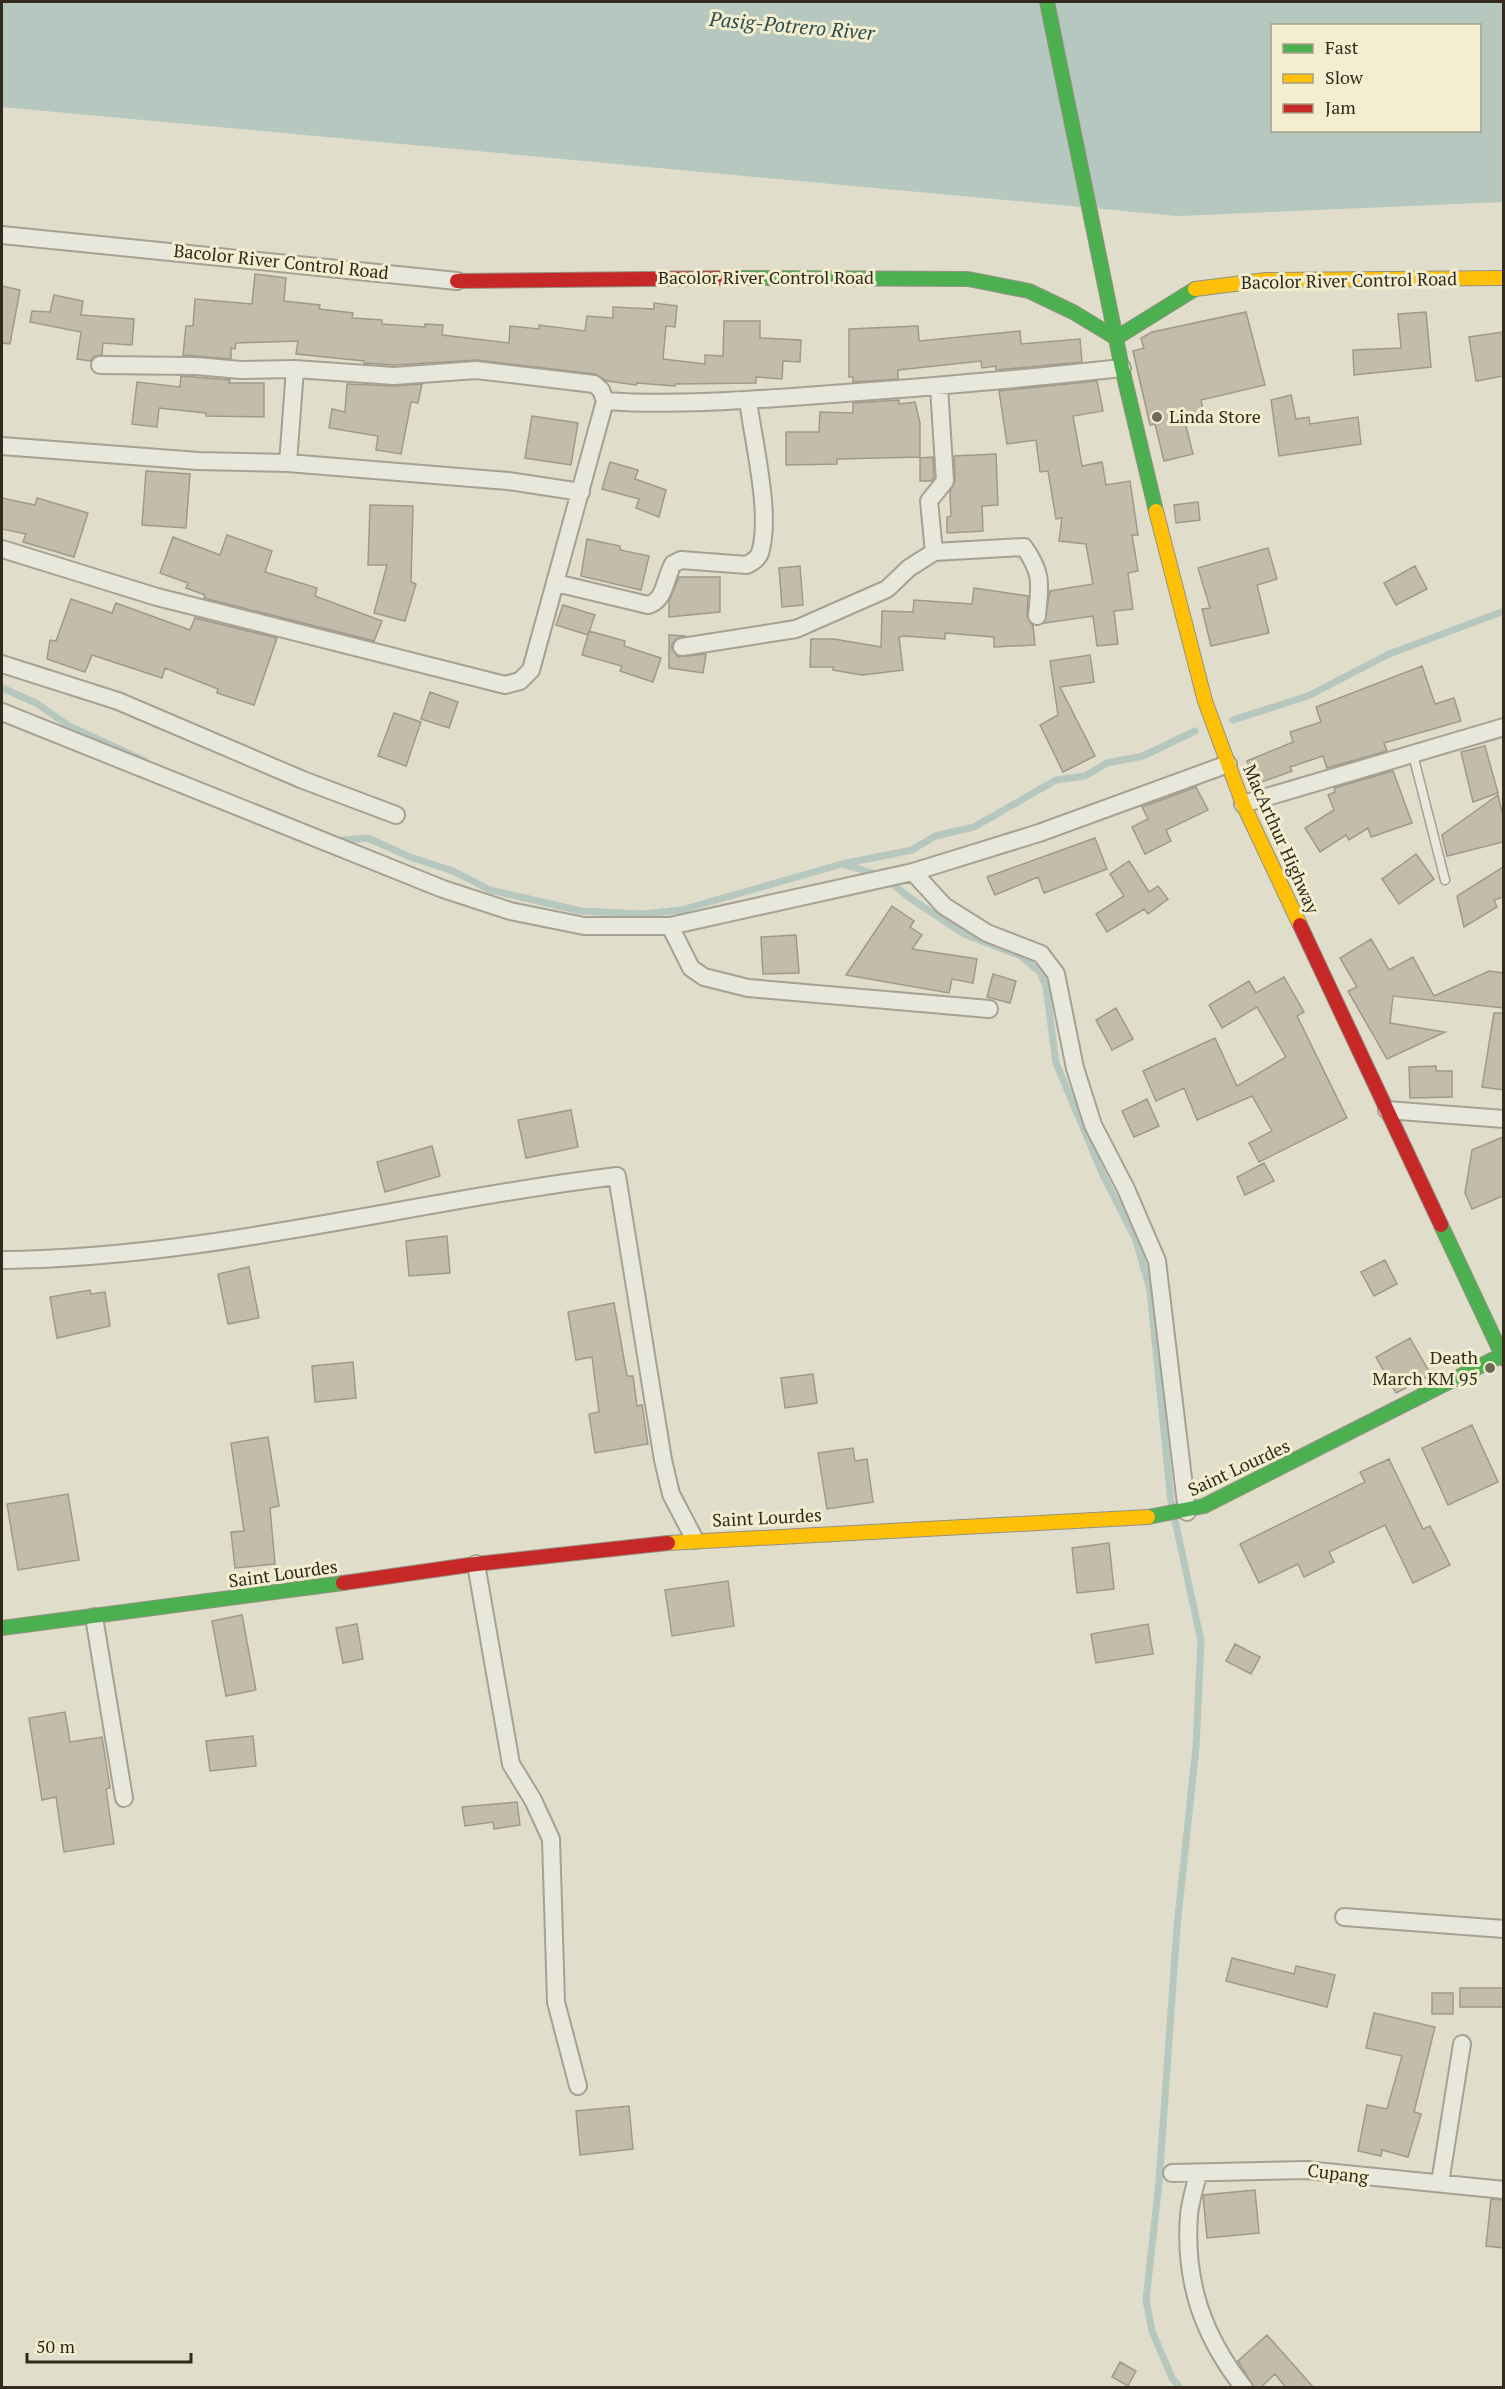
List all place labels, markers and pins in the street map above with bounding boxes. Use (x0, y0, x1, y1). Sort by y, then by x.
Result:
place label: Linda Store (1169, 404, 1261, 428)
marker: Linda Store (1150, 410, 1164, 424)
place label: Death March KM 95 (1372, 1345, 1478, 1390)
marker: Death March KM 95 (1483, 1361, 1497, 1375)

